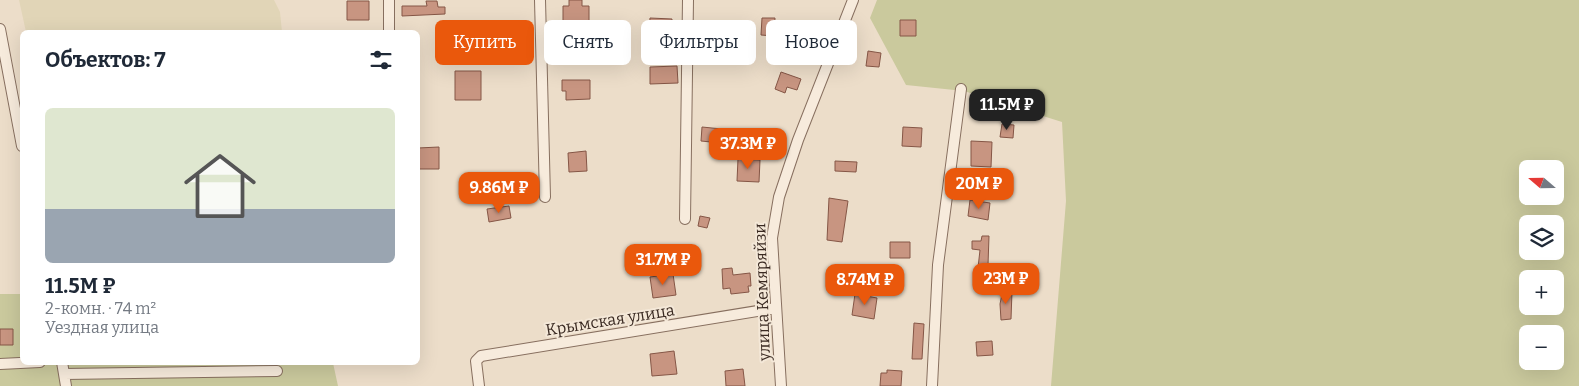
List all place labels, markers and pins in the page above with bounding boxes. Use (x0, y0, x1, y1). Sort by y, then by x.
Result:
pin: 11.5M ₽ (961, 88, 1053, 131)
pin: 37.3M ₽ (702, 128, 794, 170)
pin: 20M ₽ (944, 168, 1014, 210)
pin: 9.86M ₽ (453, 172, 545, 214)
pin: 31.7M ₽ (617, 244, 709, 286)
pin: 23M ₽ (971, 262, 1041, 305)
pin: 8.74M ₽ (819, 264, 911, 306)

